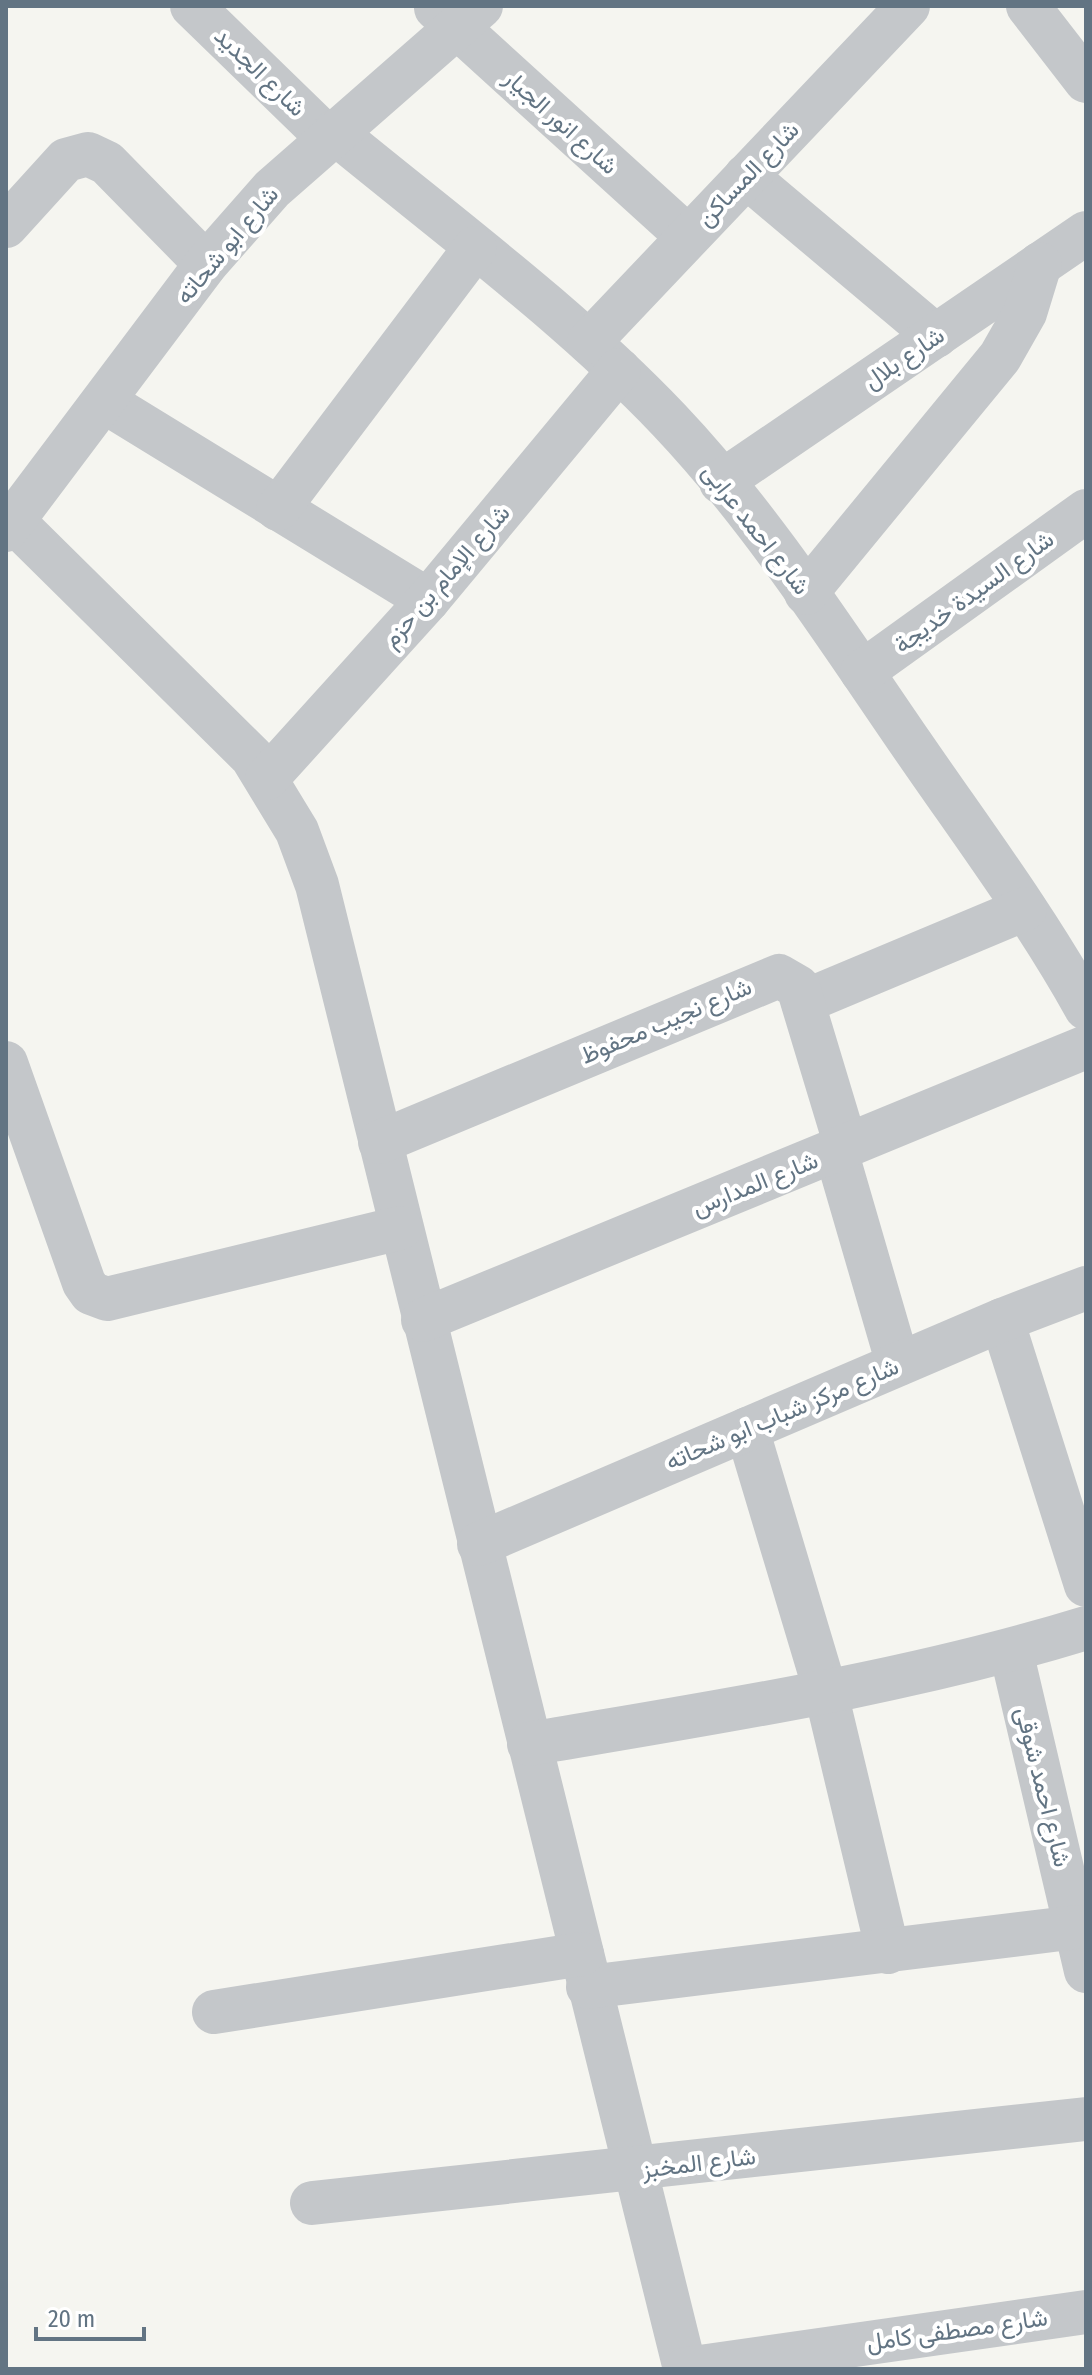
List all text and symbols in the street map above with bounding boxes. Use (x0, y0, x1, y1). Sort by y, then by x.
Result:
street label: شارع الجديد (207, 22, 311, 124)
street label: شارع انور الجيار (496, 63, 623, 182)
street label: شارع المساكن (691, 116, 806, 234)
street label: شارع ابو شحاته (170, 181, 286, 311)
street label: شارع بلال (859, 321, 951, 397)
street label: شارع احمد عرابى (695, 458, 816, 601)
street label: شارع الإمام بن حزم (376, 499, 517, 654)
street label: شارع السيدة خديجة (889, 525, 1060, 661)
street label: شارع نجيب محفوظ (576, 972, 757, 1072)
street label: شارع المدارس (688, 1146, 823, 1224)
street label: شارع مركز شباب ابو شحاته (661, 1352, 903, 1478)
street label: شارع احمد شوقى (1008, 1704, 1076, 1870)
street label: شارع المخبز (640, 2142, 758, 2186)
scale bar (36, 2291, 144, 2341)
street label: شارع مصطفى كامل (865, 2303, 1050, 2359)
text: 20 m (48, 2305, 95, 2333)

